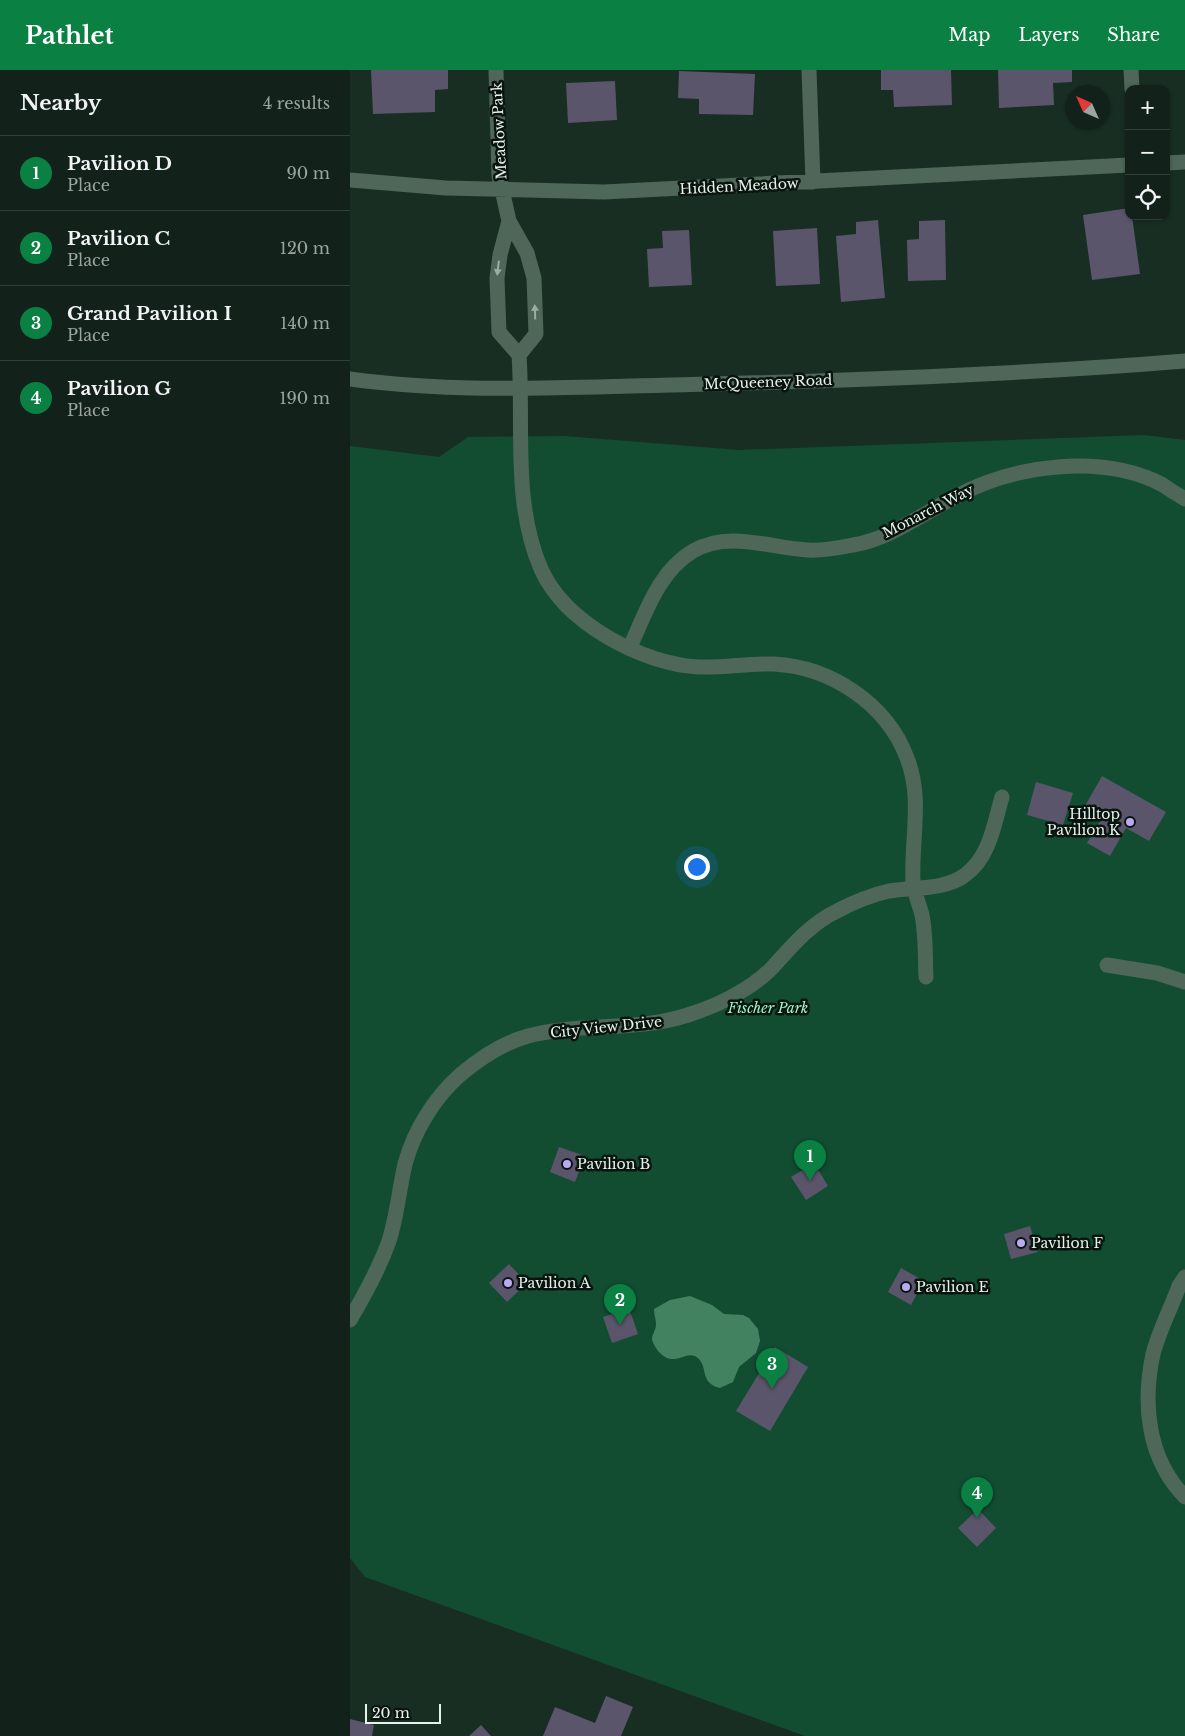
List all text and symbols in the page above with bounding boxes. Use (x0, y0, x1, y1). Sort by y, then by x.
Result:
text: Pathlet (25, 21, 114, 50)
text: Map (949, 24, 990, 46)
text: Layers (1018, 24, 1079, 46)
text: Share (1107, 24, 1160, 46)
street label: Meadow Park (487, 82, 511, 180)
north arrow (1065, 85, 1110, 130)
map controls (1125, 85, 1170, 220)
button: + (1125, 85, 1170, 130)
text: Nearby (20, 90, 101, 116)
text: 4 results (263, 93, 330, 113)
button: − (1125, 130, 1170, 175)
text: Pavilion D (67, 152, 172, 175)
text: 1 (33, 163, 39, 183)
text: 90 m (287, 163, 330, 183)
street label: Hidden Meadow (679, 174, 799, 198)
text: Place (67, 175, 110, 195)
button: locate (1125, 175, 1170, 220)
text: Pavilion C (67, 227, 170, 250)
text: 2 (31, 238, 41, 258)
text: 120 m (280, 238, 330, 258)
text: Place (67, 250, 110, 270)
one-way arrow (494, 261, 502, 277)
text: Grand Pavilion I (67, 302, 232, 325)
one-way arrow (531, 304, 539, 320)
text: 3 (31, 313, 41, 333)
text: 140 m (280, 313, 330, 333)
text: Place (67, 325, 110, 345)
street label: McQueeney Road (704, 371, 833, 393)
text: Pavilion G (67, 377, 171, 400)
text: 4 (31, 388, 41, 408)
text: 190 m (279, 388, 330, 408)
text: Place (67, 400, 110, 420)
street label: Monarch Way (879, 480, 977, 542)
place label: Hilltop Pavilion K (1047, 805, 1121, 839)
marker: Hilltop Pavilion K (1124, 816, 1136, 828)
your location (684, 854, 710, 880)
park label: Fischer Park (727, 999, 808, 1017)
street label: City View Drive (549, 1012, 663, 1042)
pin: 1 (794, 1140, 826, 1181)
place label: Pavilion B (577, 1155, 650, 1173)
marker: Pavilion B (561, 1158, 573, 1170)
place label: Pavilion F (1031, 1234, 1103, 1252)
marker: Pavilion F (1015, 1237, 1027, 1249)
place label: Pavilion A (518, 1274, 591, 1292)
marker: Pavilion A (502, 1277, 514, 1289)
place label: Pavilion E (916, 1278, 989, 1296)
marker: Pavilion E (900, 1281, 912, 1293)
pin: 2 (604, 1284, 636, 1325)
pin: 3 (756, 1348, 788, 1389)
pin: 4 (961, 1477, 993, 1518)
scale bar (365, 1701, 441, 1724)
text: 20 m (372, 1704, 410, 1722)

